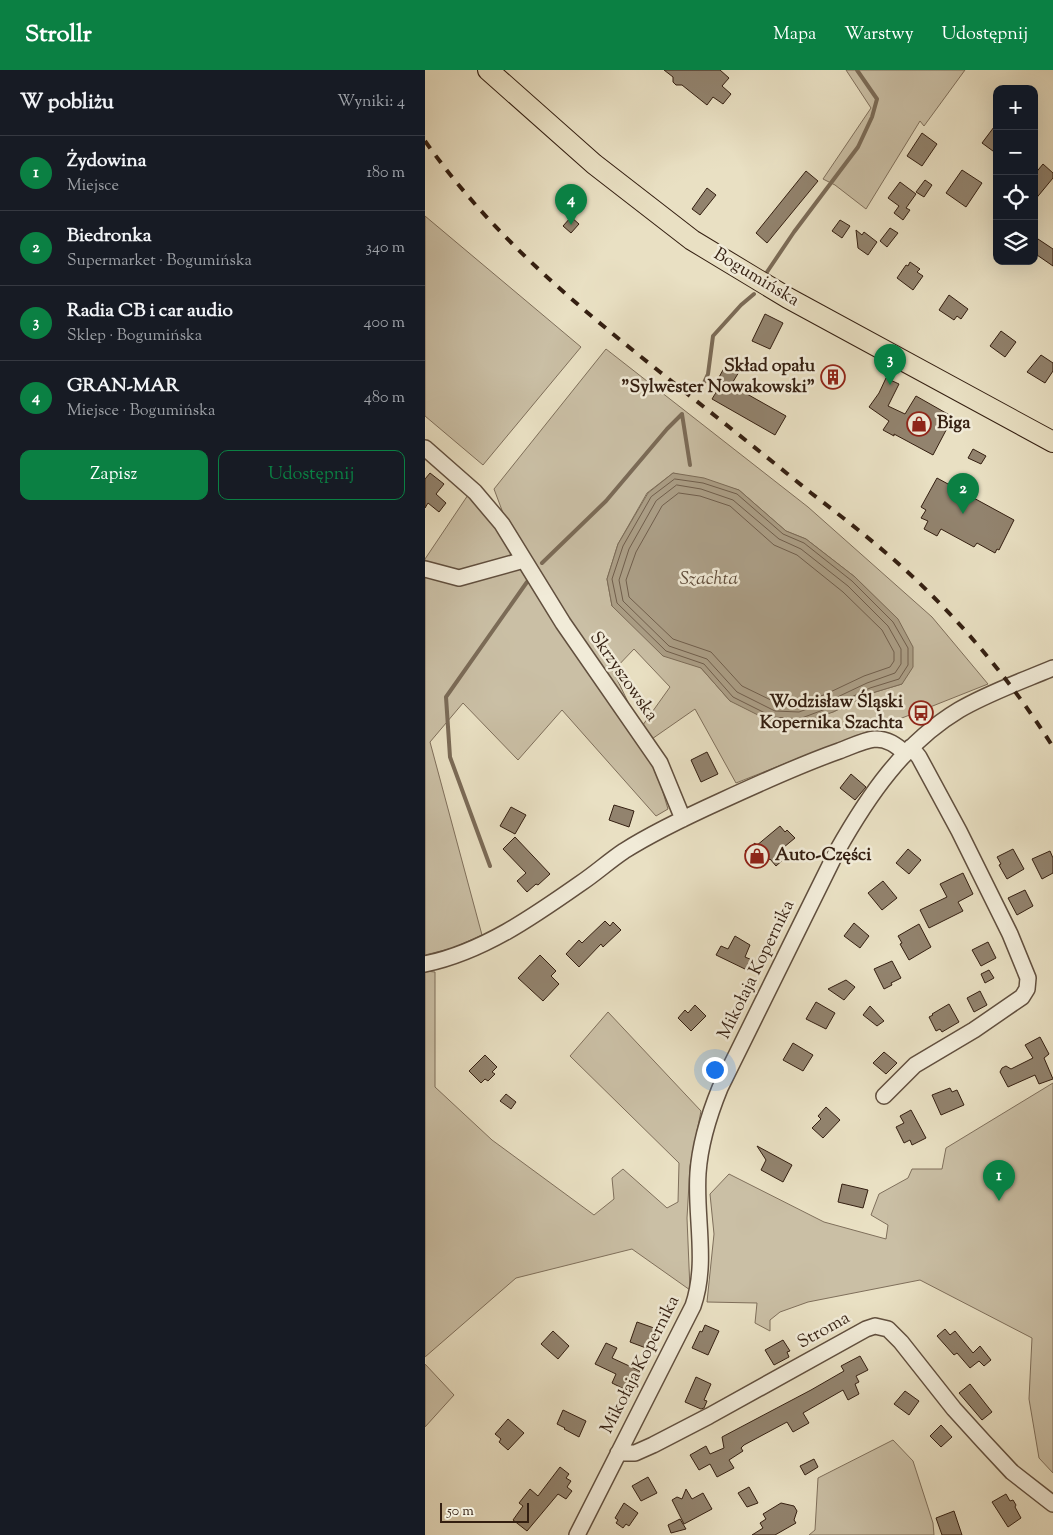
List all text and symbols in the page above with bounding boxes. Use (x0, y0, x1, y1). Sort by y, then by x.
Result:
text: Strollr (25, 18, 92, 52)
text: Mapa (773, 22, 816, 48)
text: Warstwy (844, 22, 914, 48)
text: Udostępnij (942, 22, 1028, 48)
map controls (993, 85, 1038, 265)
button: + (993, 85, 1038, 130)
text: W pobliżu (20, 88, 114, 118)
text: Wyniki: 4 (337, 91, 405, 114)
button: − (993, 130, 1038, 175)
text: Żydowina (67, 148, 147, 175)
text: 1 (33, 162, 39, 185)
text: 180 m (366, 162, 405, 185)
text: Miejsce (67, 175, 119, 198)
button: locate (993, 175, 1038, 220)
pin: 4 (555, 184, 587, 225)
button: layers (993, 220, 1038, 265)
text: Biedronka (67, 223, 152, 250)
text: 2 (32, 237, 40, 260)
text: 340 m (366, 237, 405, 260)
street label: Bogumińska (708, 242, 804, 314)
text: Supermarket · Bogumińska (67, 250, 252, 273)
text: Radia CB i car audio (67, 298, 233, 325)
text: 3 (33, 312, 39, 335)
text: 400 m (364, 312, 405, 335)
text: Sklep · Bogumińska (67, 325, 202, 348)
pin: 3 (874, 344, 906, 385)
place label: Skład opału "Sylwester Nowakowski" (621, 354, 816, 401)
building icon: Skład opału "Sylwester Nowakowski" (820, 364, 846, 390)
text: GRAN-MAR (67, 373, 179, 400)
text: 4 (32, 387, 40, 410)
text: 480 m (364, 387, 405, 410)
text: Miejsce · Bogumińska (67, 400, 215, 423)
shop icon: Biga (906, 411, 932, 437)
place label: Biga (937, 411, 971, 437)
button: Zapisz (20, 450, 208, 500)
button: Udostępnij (218, 450, 405, 500)
pin: 2 (947, 473, 979, 514)
water label: Szachta (680, 566, 738, 593)
street label: Skrzyszowska (582, 627, 664, 727)
place label: Wodzisław Śląski Kopernika Szachta (760, 689, 904, 737)
bus stop icon: Wodzisław Śląski Kopernika Szachta (908, 700, 934, 726)
shop icon: Auto-Części (744, 843, 770, 869)
place label: Auto-Części (775, 843, 872, 869)
street label: Mikołaja Kopernika (712, 896, 802, 1044)
your location (702, 1057, 728, 1083)
pin: 1 (983, 1160, 1015, 1201)
street label: Mikołaja Kopernika (595, 1291, 687, 1439)
street label: Stroma (793, 1306, 855, 1356)
scale bar (440, 1500, 529, 1523)
text: 50 m (447, 1502, 474, 1522)

